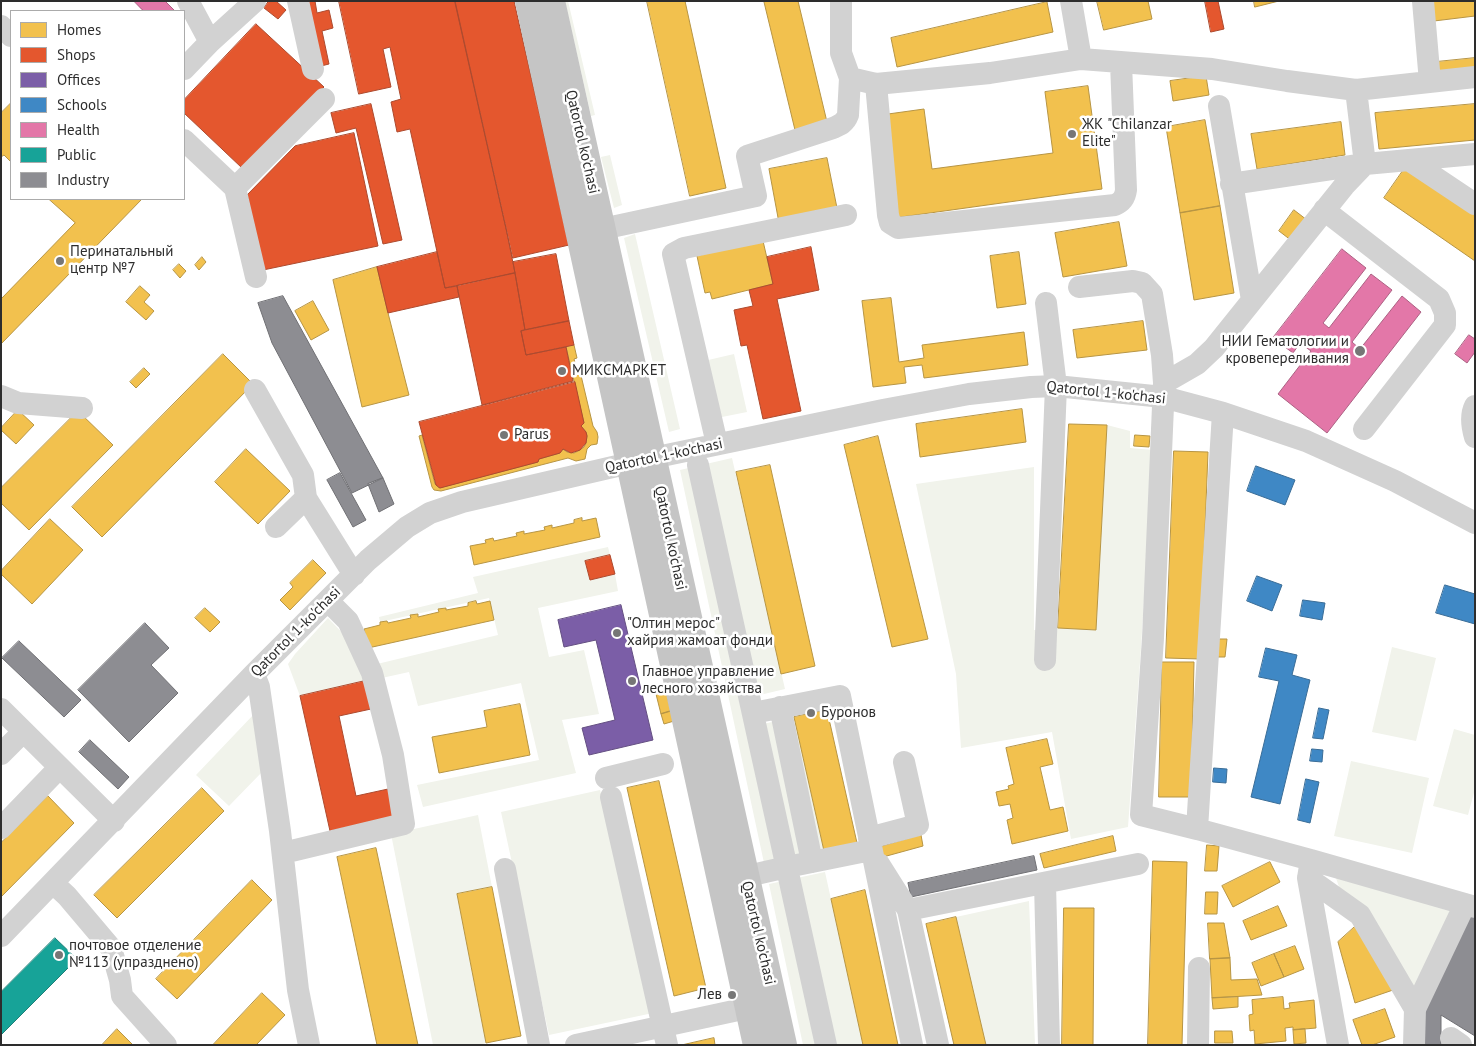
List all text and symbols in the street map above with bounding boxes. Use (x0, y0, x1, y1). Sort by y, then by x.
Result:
legend (10, 10, 185, 200)
text: Homes (57, 20, 101, 39)
text: Shops (57, 45, 96, 64)
text: Offices (57, 70, 101, 89)
street label: Qatortol ko'chasi (561, 88, 603, 196)
text: Schools (57, 95, 107, 114)
place label: ЖК "Chilanzar Elite" (1082, 116, 1172, 151)
text: Health (57, 120, 100, 139)
marker: ЖК "Chilanzar Elite" (1066, 128, 1078, 140)
text: Public (57, 145, 96, 164)
text: Industry (57, 170, 109, 189)
place label: Перинатальный центр №7 (70, 243, 173, 278)
marker: Перинатальный центр №7 (54, 255, 66, 267)
place label: НИИ Гематологии и кровепереливания (1221, 333, 1349, 368)
marker: НИИ Гематологии и кровепереливания (1353, 344, 1367, 358)
place label: МИКСМАРКЕТ (572, 362, 666, 380)
marker: МИКСМАРКЕТ (556, 365, 568, 377)
street label: Qatortol 1-ko'chasi (1045, 378, 1167, 408)
place label: Parus (514, 426, 549, 444)
marker: Parus (498, 429, 510, 441)
street label: Qatortol 1-ko'chasi (603, 435, 725, 477)
street label: Qatortol ko'chasi (650, 484, 690, 592)
street label: Qatortol 1-ko'chasi (247, 583, 345, 681)
place label: "Олтин мерос" хайрия жамоат фонди (627, 615, 773, 650)
marker: "Олтин мерос" хайрия жамоат фонди (611, 627, 623, 639)
place label: Главное управление лесного хозяйства (642, 663, 774, 698)
marker: Главное управление лесного хозяйства (626, 675, 638, 687)
place label: Буронов (821, 704, 876, 722)
marker: Буронов (805, 707, 817, 719)
street label: Qatortol ko'chasi (737, 879, 779, 987)
place label: почтовое отделение №113 (упразднено) (69, 937, 201, 972)
marker: почтовое отделение №113 (упразднено) (53, 949, 65, 961)
place label: Лев (698, 986, 722, 1004)
marker: Лев (726, 989, 738, 1001)

